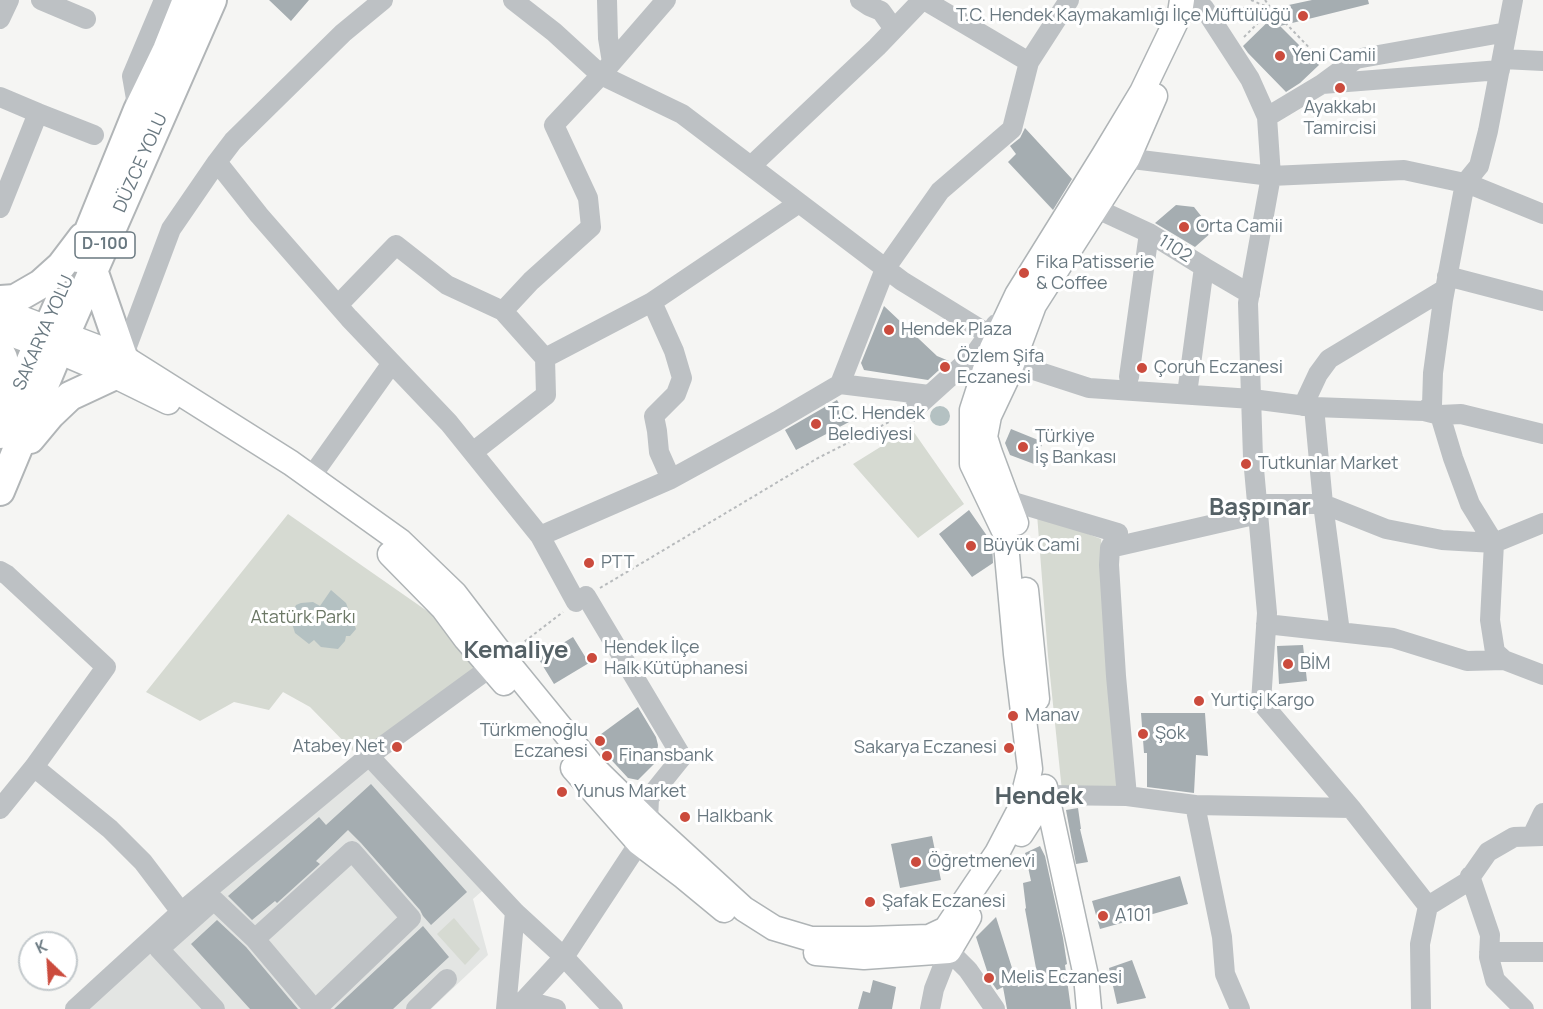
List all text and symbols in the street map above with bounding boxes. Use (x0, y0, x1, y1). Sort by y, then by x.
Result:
place label: T.C. Hendek Kaymakamlığı İlçe Müftülüğü (956, 5, 1291, 27)
marker: T.C. Hendek Kaymakamlığı İlçe Müftülüğü (1296, 9, 1310, 23)
place label: Yeni Camii (1292, 45, 1376, 67)
marker: Yeni Camii (1273, 49, 1287, 63)
marker: Ayakkabı Tamircisi (1333, 81, 1347, 95)
place label: Ayakkabı Tamircisi (1304, 97, 1376, 140)
street label: DÜZCE YOLU (109, 110, 173, 216)
place label: Orta Camii (1196, 216, 1283, 238)
marker: Orta Camii (1177, 220, 1191, 234)
street label: 1102 (1154, 230, 1196, 268)
road number: D-100 (75, 232, 135, 258)
place label: Fika Patisserie & Coffee (1036, 252, 1154, 294)
marker: Fika Patisserie & Coffee (1017, 266, 1031, 280)
street label: SAKARYA YOLU (9, 272, 79, 394)
place label: Hendek Plaza (901, 319, 1012, 341)
marker: Hendek Plaza (882, 323, 896, 337)
place label: Özlem Şifa Eczanesi (957, 346, 1044, 388)
place label: Çoruh Eczanesi (1154, 357, 1283, 379)
marker: Özlem Şifa Eczanesi (938, 360, 952, 374)
marker: Çoruh Eczanesi (1135, 361, 1149, 375)
place label: T.C. Hendek Belediyesi (828, 403, 925, 446)
marker: T.C. Hendek Belediyesi (809, 417, 823, 431)
place label: Türkiye İş Bankası (1035, 426, 1117, 468)
marker: Türkiye İş Bankası (1016, 440, 1030, 454)
place label: Tutkunlar Market (1258, 453, 1398, 475)
marker: Tutkunlar Market (1239, 457, 1253, 471)
district label: Başpınar (1209, 494, 1311, 522)
place label: Büyük Cami (983, 535, 1080, 557)
marker: Büyük Cami (964, 539, 978, 553)
place label: PTT (601, 552, 634, 574)
marker: PTT (582, 556, 596, 570)
park label: Atatürk Parkı (250, 607, 356, 629)
district label: Kemaliye (464, 637, 568, 665)
place label: Hendek İlçe Halk Kütüphanesi (604, 637, 748, 680)
marker: Hendek İlçe Halk Kütüphanesi (585, 651, 599, 665)
place label: BİM (1300, 653, 1330, 675)
marker: BİM (1281, 657, 1295, 671)
place label: Yurtiçi Kargo (1211, 690, 1314, 712)
marker: Yurtiçi Kargo (1192, 694, 1206, 708)
place label: Manav (1025, 705, 1080, 727)
marker: Manav (1006, 709, 1020, 723)
place label: Türkmenoğlu Eczanesi (480, 720, 588, 762)
place label: Şok (1155, 723, 1186, 745)
marker: Şok (1136, 727, 1150, 741)
marker: Türkmenoğlu Eczanesi (593, 734, 607, 748)
place label: Atabey Net (293, 736, 385, 758)
place label: Sakarya Eczanesi (854, 737, 997, 759)
marker: Atabey Net (390, 740, 404, 754)
marker: Sakarya Eczanesi (1002, 741, 1016, 755)
place label: Finansbank (619, 745, 713, 767)
marker: Finansbank (600, 749, 614, 763)
place label: Yunus Market (574, 781, 687, 803)
district label: Hendek (995, 783, 1083, 811)
marker: Yunus Market (555, 785, 569, 799)
place label: Halkbank (697, 806, 773, 828)
marker: Halkbank (678, 810, 692, 824)
place label: Öğretmenevi (928, 851, 1035, 873)
marker: Öğretmenevi (909, 855, 923, 869)
place label: Şafak Eczanesi (882, 891, 1006, 913)
marker: Şafak Eczanesi (863, 895, 877, 909)
place label: A101 (1115, 905, 1151, 927)
marker: A101 (1096, 909, 1110, 923)
north arrow (18, 931, 78, 991)
text: K (32, 934, 51, 959)
place label: Melis Eczanesi (1001, 967, 1122, 989)
marker: Melis Eczanesi (982, 971, 996, 985)

